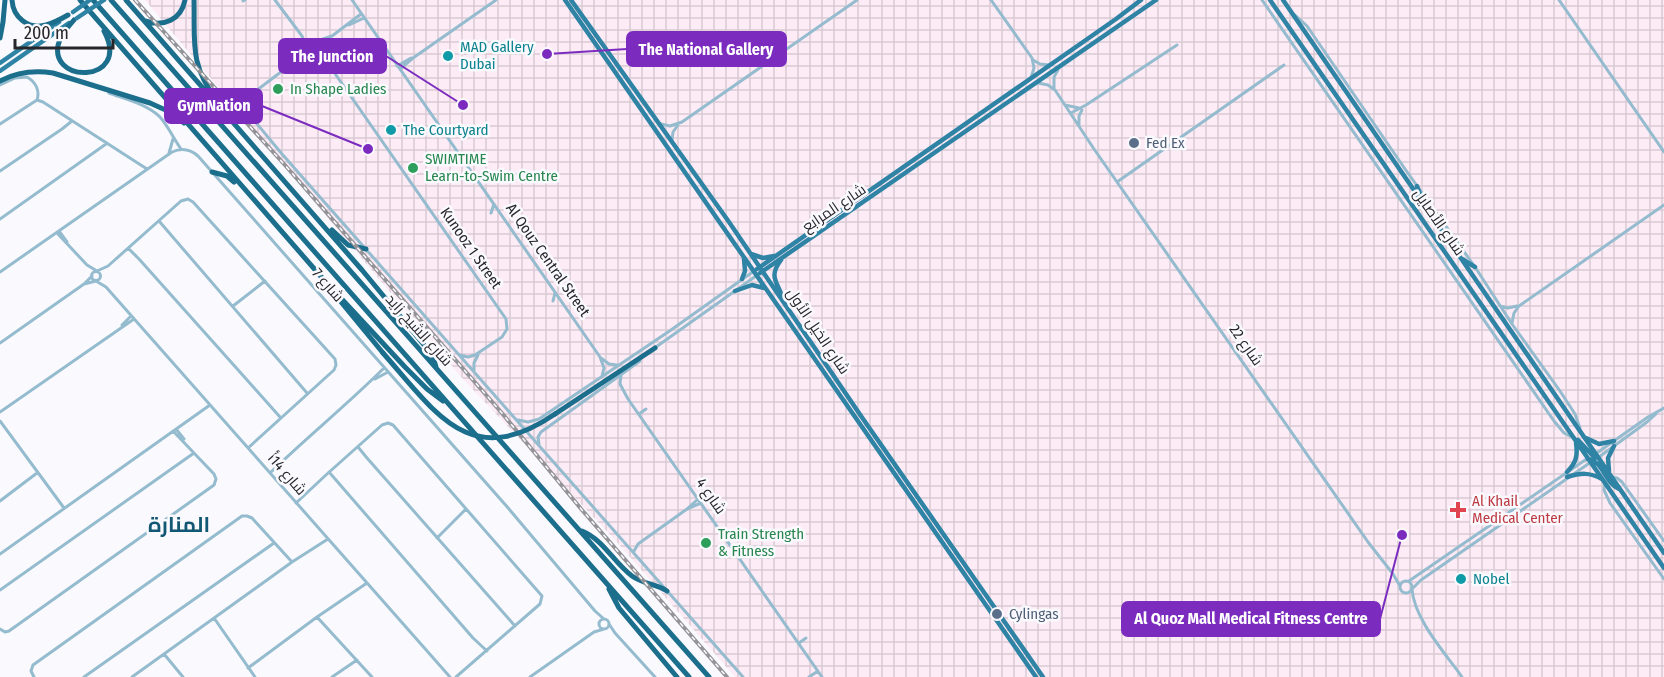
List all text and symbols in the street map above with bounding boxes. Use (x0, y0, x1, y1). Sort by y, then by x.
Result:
scale bar (15, 12, 112, 50)
text: 200 m (24, 22, 69, 44)
callout: The National Gallery (627, 32, 786, 66)
place label: MAD Gallery Dubai (460, 38, 534, 73)
callout: The Junction (279, 39, 386, 73)
text: The National Gallery (639, 40, 774, 59)
text: The Junction (291, 47, 373, 66)
marker: MAD Gallery Dubai (441, 49, 455, 63)
place label: In Shape Ladies (290, 80, 387, 98)
marker: In Shape Ladies (271, 82, 285, 96)
callout: GymNation (165, 89, 262, 123)
text: GymNation (177, 96, 251, 115)
place label: The Courtyard (403, 121, 489, 139)
marker: The Courtyard (384, 123, 398, 137)
place label: Fed Ex (1146, 134, 1185, 152)
marker: Fed Ex (1127, 136, 1141, 150)
place label: SWIMTIME Learn-to-Swim Centre (425, 150, 558, 185)
marker: SWIMTIME Learn-to-Swim Centre (406, 161, 420, 175)
street label: شارع المرابع (799, 180, 870, 237)
street label: شارع الأصايل (1408, 185, 1469, 260)
street label: Al Qouz Central Street (502, 200, 594, 320)
street label: Kunooz 1 Street (436, 204, 506, 292)
street label: شارع 7 (307, 265, 347, 307)
street label: شارع الخيل الأول (781, 284, 853, 379)
street label: شارع الشيخ زايد (380, 290, 456, 371)
street label: شارع 22 (1224, 321, 1267, 370)
street label: شارع 14أ (262, 449, 311, 500)
street label: شارع 4 (691, 475, 730, 519)
place label: Al Khail Medical Center (1472, 492, 1564, 527)
marker: Al Khail Medical Center (1449, 501, 1467, 519)
district label: المنارة (148, 512, 210, 538)
place label: Train Strength & Fitness (718, 525, 804, 560)
marker: Train Strength & Fitness (699, 536, 713, 550)
place label: Nobel (1473, 570, 1509, 588)
marker: Nobel (1454, 572, 1468, 586)
callout: Al Quoz Mall Medical Fitness Centre (1122, 602, 1380, 636)
place label: Cylingas (1009, 605, 1059, 623)
marker: Cylingas (990, 607, 1004, 621)
text: Al Quoz Mall Medical Fitness Centre (1133, 609, 1368, 628)

